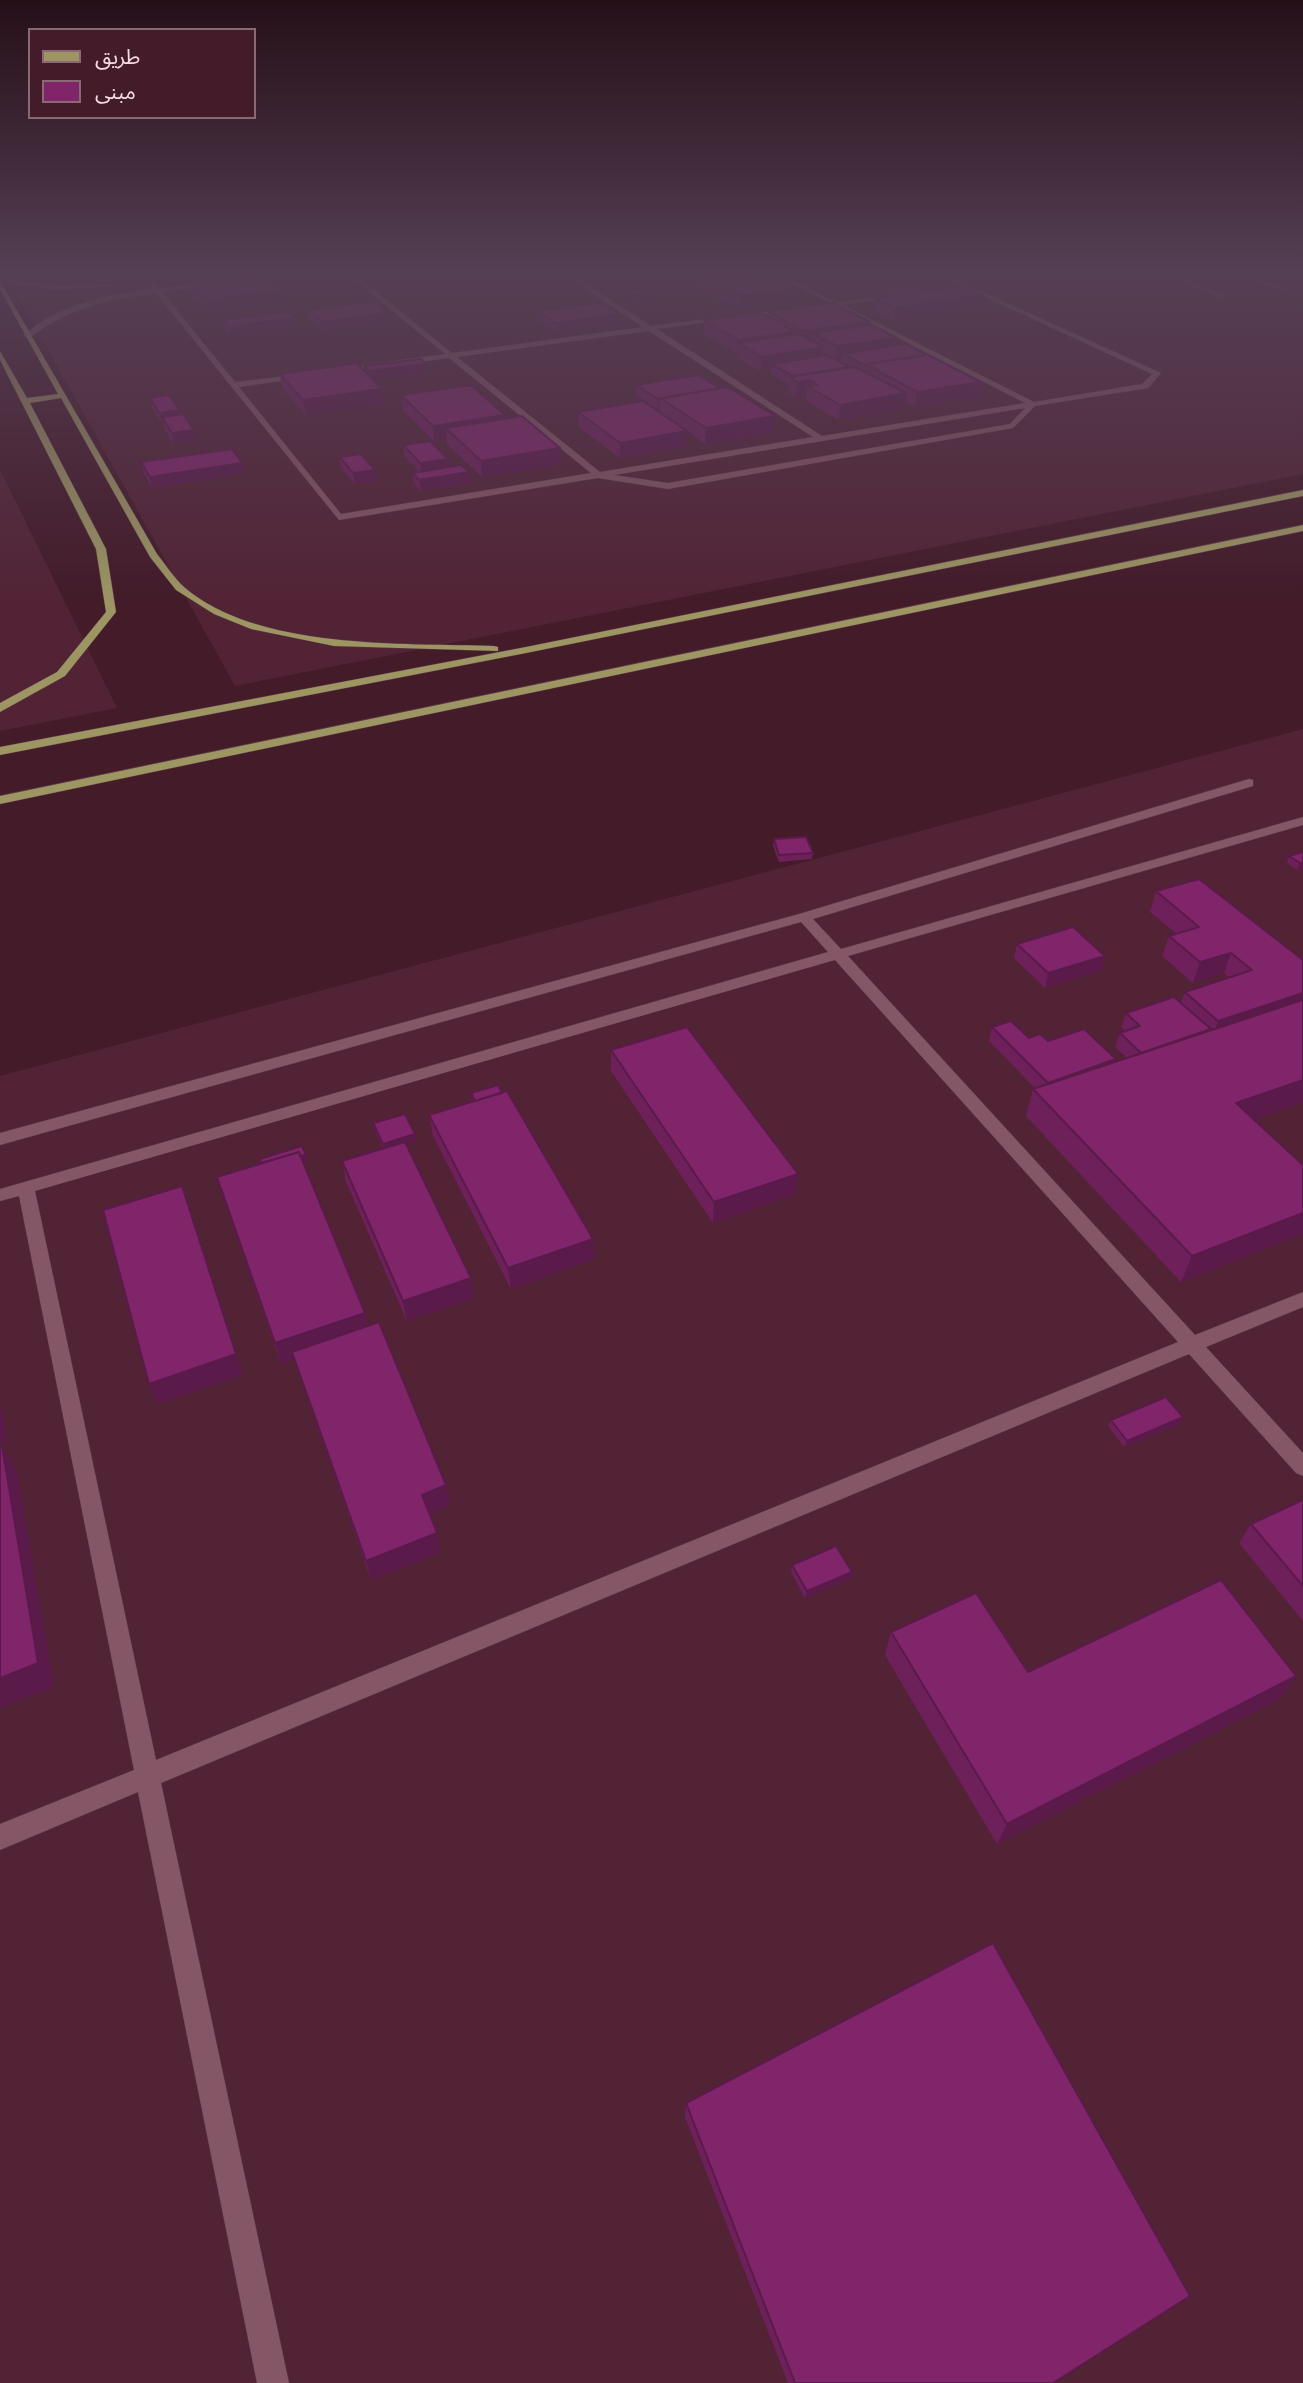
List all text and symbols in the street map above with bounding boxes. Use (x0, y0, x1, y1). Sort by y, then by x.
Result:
legend (28, 28, 256, 119)
text: طريق (95, 45, 140, 69)
text: مبنى (95, 80, 136, 104)

